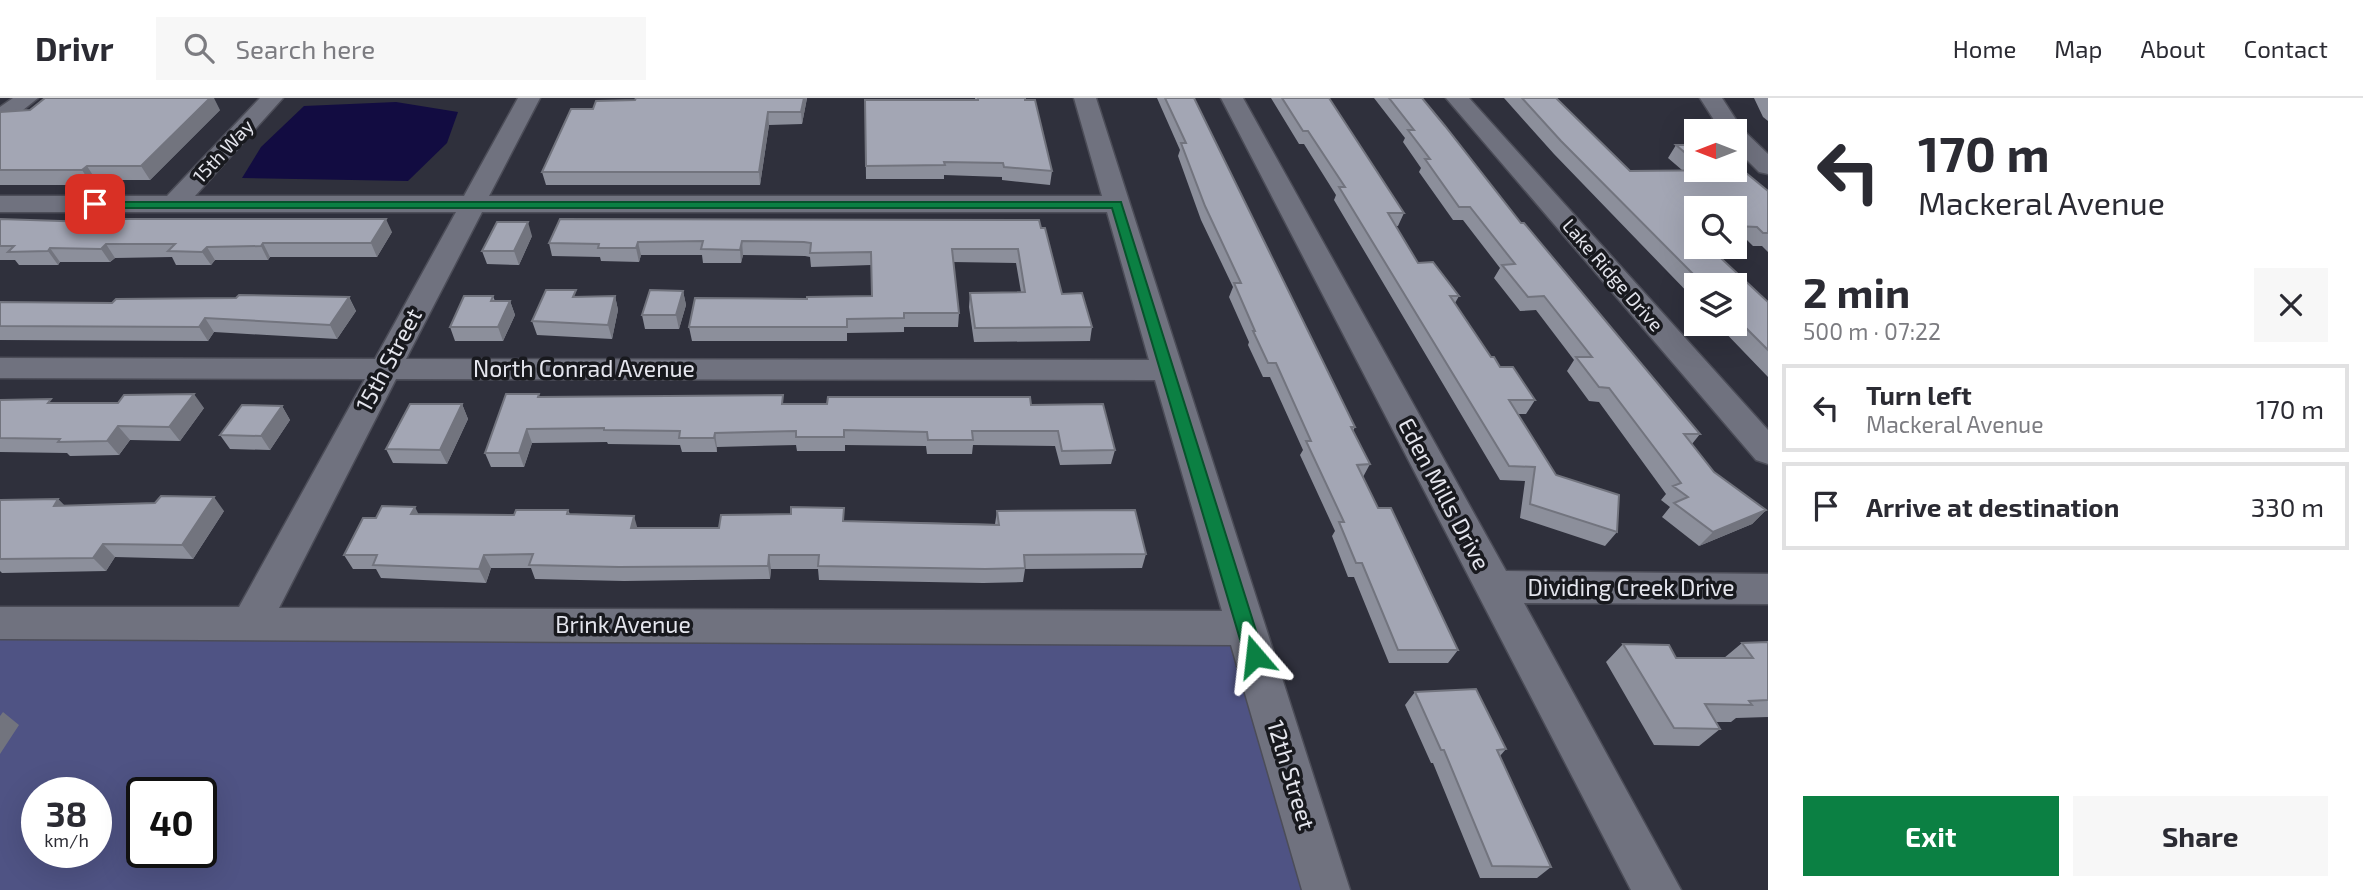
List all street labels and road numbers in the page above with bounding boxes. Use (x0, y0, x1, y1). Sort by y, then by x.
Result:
street label: 15th Way (188, 114, 258, 187)
street label: Lake Ridge Drive (1558, 214, 1668, 336)
street label: 15th Street (349, 303, 427, 416)
street label: North Conrad Avenue (473, 354, 695, 382)
street label: Eden Mills Drive (1393, 413, 1497, 574)
street label: Dividing Creek Drive (1527, 573, 1735, 601)
street label: Brink Avenue (555, 610, 691, 638)
street label: 12th Street (1262, 716, 1322, 833)

